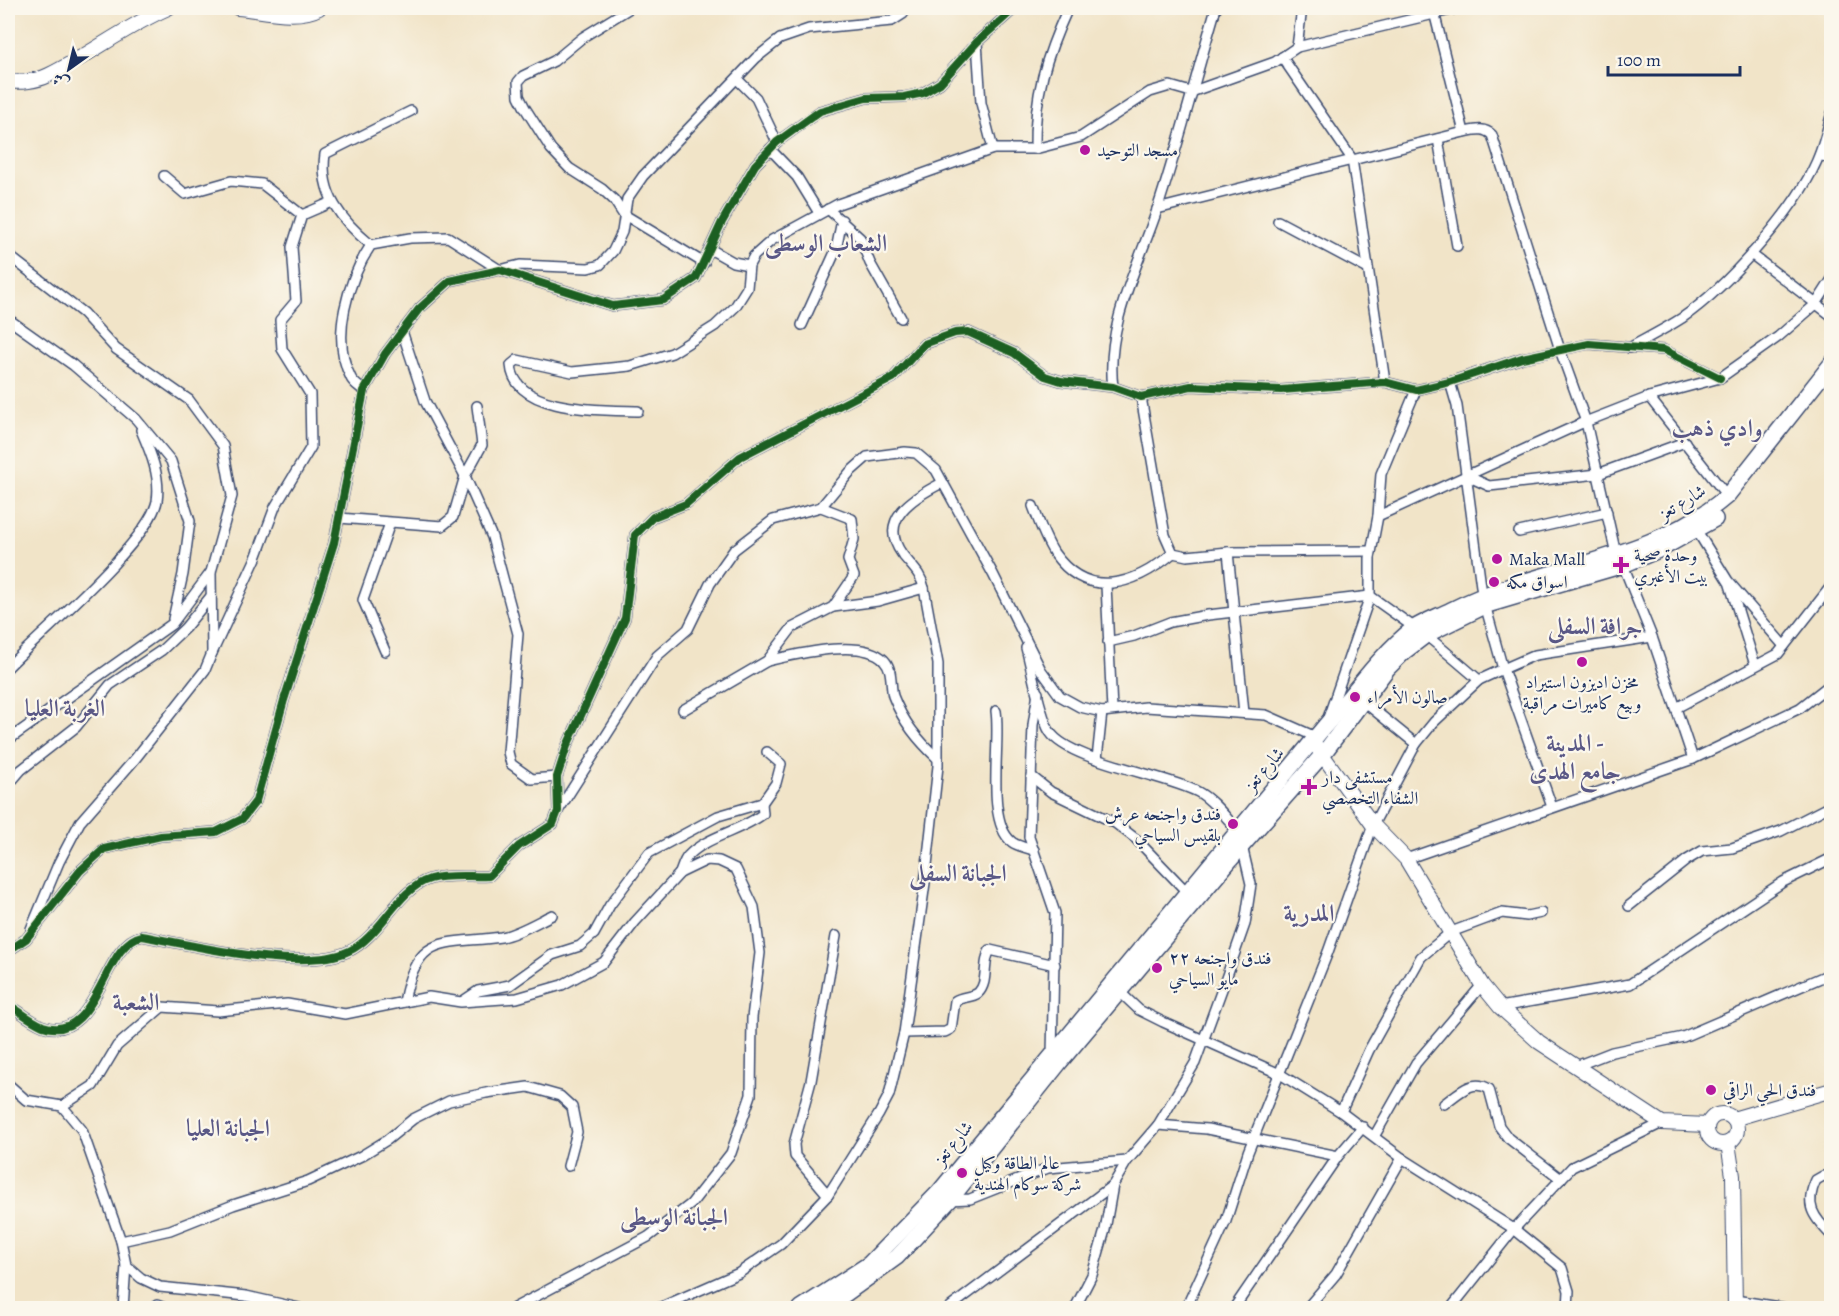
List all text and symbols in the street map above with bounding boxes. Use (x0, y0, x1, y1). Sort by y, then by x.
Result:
north arrow (39, 39, 99, 99)
scale bar (1608, 39, 1740, 77)
text: 100 m (1617, 48, 1661, 72)
text: ش (48, 67, 74, 94)
place label: مسجد التوحيد (1097, 138, 1178, 162)
marker: مسجد التوحيد (1078, 143, 1092, 157)
district label: الشعاب الوسطى (765, 227, 887, 259)
district label: وادي ذهب (1672, 412, 1762, 447)
street label: شارع تعز (1652, 479, 1712, 529)
place label: وحدة صحية بيت الأغبري (1634, 543, 1708, 591)
place label: Maka Mall (1509, 547, 1586, 571)
marker: Maka Mall (1490, 552, 1504, 566)
marker: وحدة صحية بيت الأغبري (1612, 556, 1630, 574)
place label: اسواق مكه (1506, 570, 1568, 594)
marker: اسواق مكه (1487, 575, 1501, 589)
district label: جرافة السفلى (1547, 610, 1642, 645)
marker: مخزن اديزون استيراد وبيع كاميرات مراقبة (1575, 655, 1589, 669)
place label: مخزن اديزون استيراد وبيع كاميرات مراقبة (1523, 670, 1641, 719)
place label: صالون الأمراء (1367, 684, 1448, 710)
marker: صالون الأمراء (1348, 690, 1362, 704)
district label: الغربة العليا (25, 692, 105, 724)
district label: المدينة - جامع الهدى (1529, 727, 1621, 793)
street label: شارع تعز (1237, 742, 1292, 800)
place label: مستشفى دار الشفاء التخصصي (1320, 765, 1418, 815)
marker: مستشفى دار الشفاء التخصصي (1300, 778, 1318, 796)
place label: فندق واجنحه عرش بلقيس السياحي (1105, 802, 1221, 850)
marker: فندق واجنحه عرش بلقيس السياحي (1226, 817, 1240, 831)
district label: الجبانة السفلى (908, 857, 1007, 892)
district label: المدرية (1283, 897, 1335, 929)
place label: فندق واجنحه ٢٢ مايو السياحي (1169, 946, 1271, 994)
marker: فندق واجنحه ٢٢ مايو السياحي (1150, 961, 1164, 975)
district label: الشعبة (113, 986, 159, 1018)
place label: فندق الحي الراقي (1723, 1078, 1816, 1107)
marker: فندق الحي الراقي (1704, 1083, 1718, 1097)
district label: الجبانة العليا (186, 1112, 270, 1144)
street label: شارع تعز (926, 1116, 981, 1174)
place label: عالم الطاقة وكيل شركة سوكام الهندية (974, 1151, 1081, 1200)
marker: عالم الطاقة وكيل شركة سوكام الهندية (955, 1166, 969, 1180)
district label: الجبانة الوسطى (620, 1201, 728, 1233)

